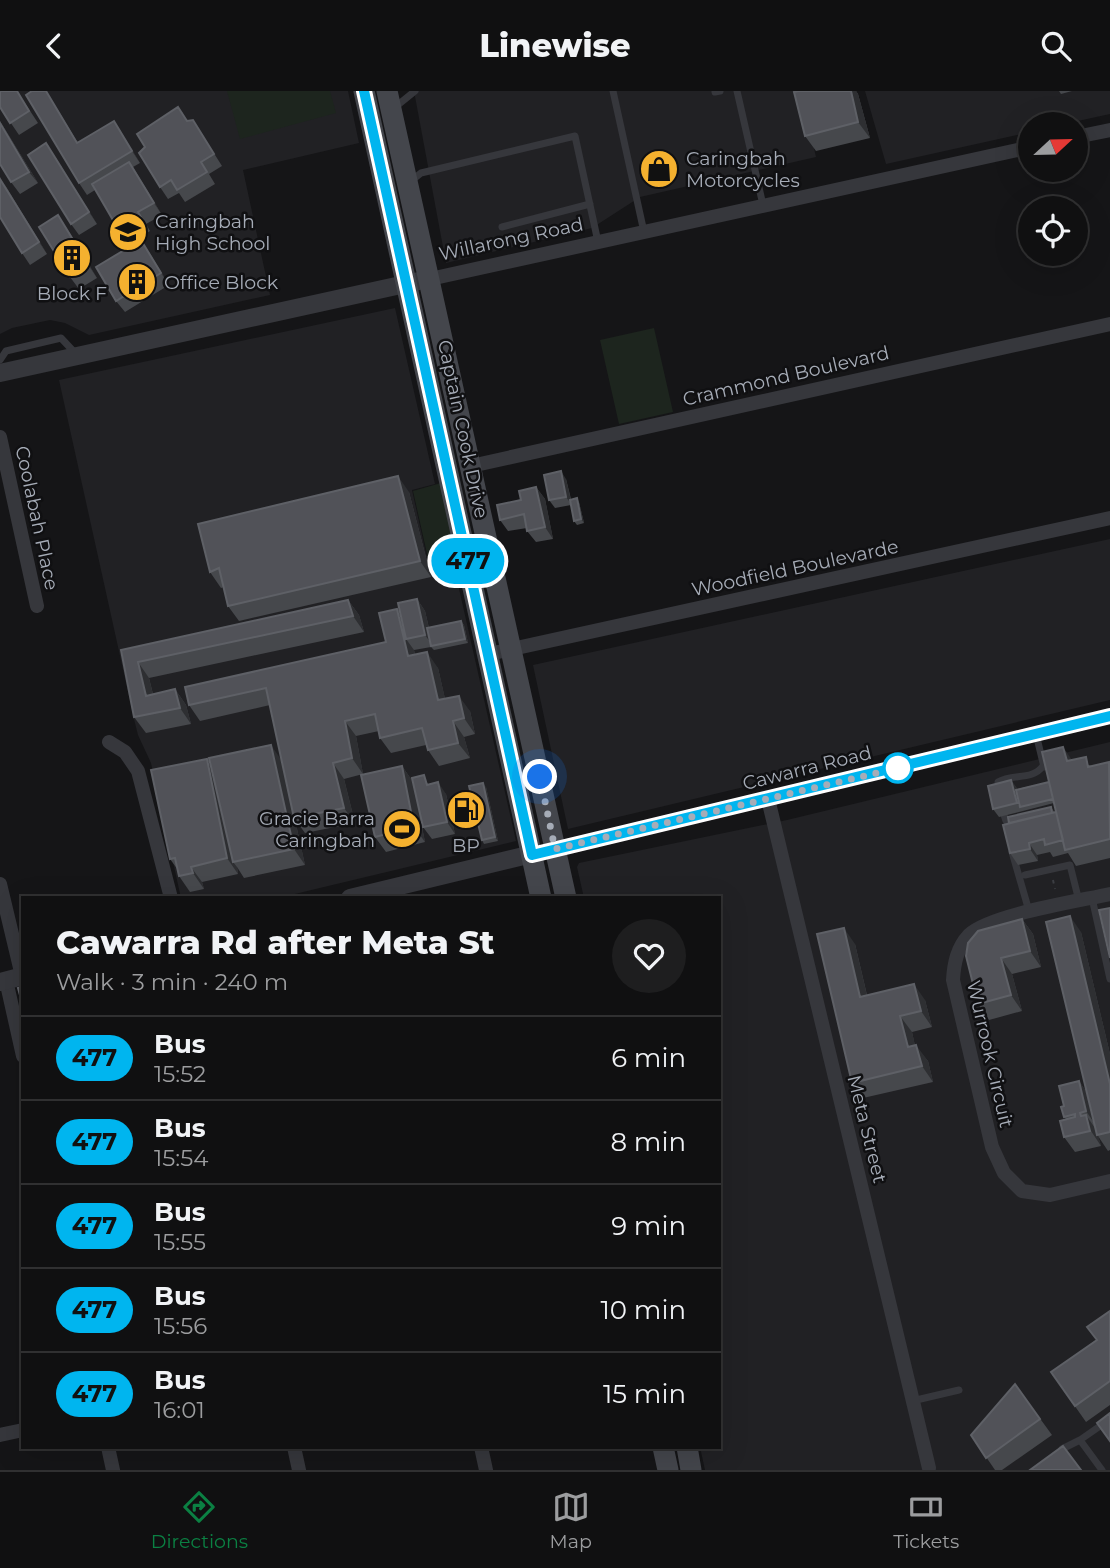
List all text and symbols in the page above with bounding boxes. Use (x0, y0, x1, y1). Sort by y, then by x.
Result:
text: Linewise (480, 26, 630, 65)
icon: back (35, 27, 73, 65)
icon: search (1037, 27, 1075, 65)
north arrow (1018, 112, 1088, 182)
map controls (1018, 112, 1088, 266)
place label: Caringbah Motorcycles (686, 147, 800, 192)
shop icon: Caringbah Motorcycles (638, 148, 680, 190)
button: locate (1018, 196, 1088, 266)
place label: Caringbah High School (155, 210, 270, 255)
school or university icon: Caringbah High School (107, 211, 149, 253)
street label: Willarong Road (437, 212, 585, 266)
building icon: Block F (51, 237, 93, 279)
building icon: Office Block (116, 261, 158, 303)
place label: Office Block (164, 271, 279, 294)
place label: Block F (37, 282, 107, 305)
street label: Captain Cook Drive (433, 338, 493, 520)
street label: Crammond Boulevard (680, 341, 892, 411)
street label: Coolabah Place (10, 444, 64, 592)
street label: Woodfield Boulevarde (689, 535, 901, 601)
line badge: 477 (428, 538, 508, 584)
text: 477 (445, 546, 491, 575)
street label: Cawarra Road (740, 741, 874, 795)
unlabelled marker (883, 753, 913, 783)
your location (522, 759, 557, 794)
fuel station icon: BP (445, 789, 487, 831)
place label: Gracie Barra Caringbah (259, 807, 375, 852)
sports icon: Gracie Barra Caringbah (381, 808, 423, 850)
place label: BP (452, 834, 480, 857)
button: heart (612, 919, 686, 993)
text: Cawarra Rd after Meta St (56, 922, 494, 962)
text: Walk · 3 min · 240 m (56, 968, 288, 996)
street label: Wurrook Circuit (962, 978, 1018, 1130)
text: Bus (154, 1028, 206, 1060)
text: 6 min (611, 1042, 686, 1074)
text: 477 (72, 1043, 117, 1072)
text: 15:52 (154, 1060, 206, 1088)
street label: Meta Street (842, 1073, 892, 1186)
text: Bus (154, 1112, 206, 1144)
text: 8 min (610, 1126, 686, 1158)
text: 477 (72, 1127, 117, 1156)
text: 15:54 (154, 1144, 208, 1172)
text: Bus (154, 1196, 206, 1228)
text: 9 min (611, 1210, 686, 1242)
text: 477 (72, 1211, 117, 1240)
text: 15:55 (154, 1228, 206, 1256)
text: Bus (154, 1280, 206, 1312)
text: 10 min (600, 1294, 686, 1326)
text: 477 (72, 1295, 117, 1324)
text: 15:56 (154, 1312, 207, 1340)
text: Bus (154, 1364, 206, 1396)
text: 15 min (603, 1378, 686, 1410)
text: 477 (72, 1379, 117, 1408)
text: 16:01 (154, 1396, 205, 1424)
tab: Directions (151, 1488, 248, 1553)
tab: Map (550, 1488, 592, 1553)
tab: Tickets (893, 1488, 959, 1553)

